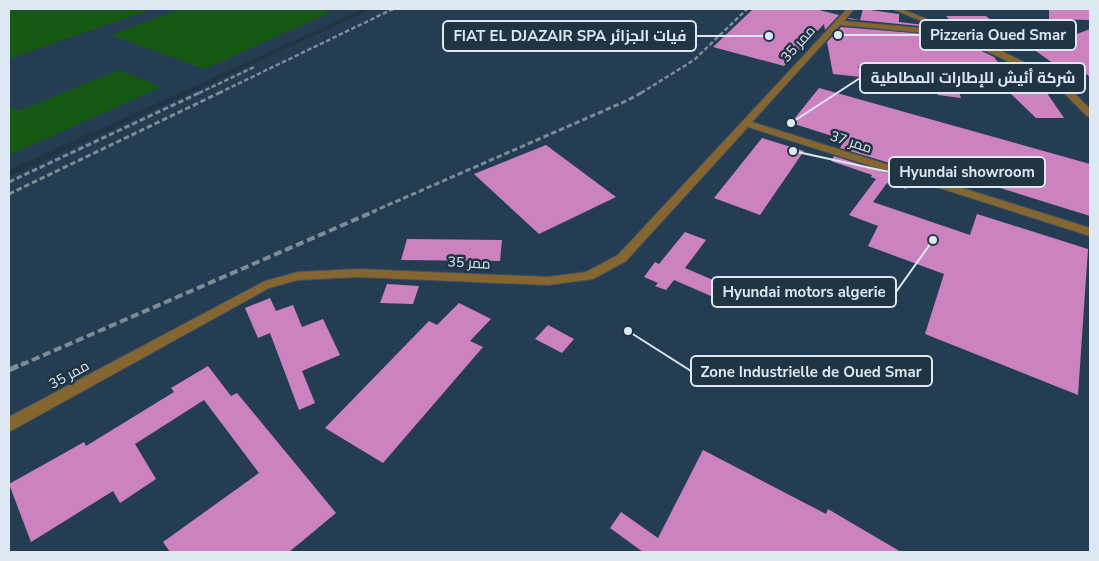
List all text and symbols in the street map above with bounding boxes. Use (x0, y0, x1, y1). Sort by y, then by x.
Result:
callout: Pizzeria Oued Smar (920, 20, 1076, 50)
callout: FIAT EL DJAZAIR SPA فيات الجزائر (443, 21, 696, 51)
street label: ممر 35 (777, 22, 819, 66)
text: Pizzeria Oued Smar (930, 25, 1066, 45)
text: FIAT EL DJAZAIR SPA فيات الجزائر (453, 26, 687, 46)
callout: شركة أئيش للإطارات المطاطية (860, 63, 1085, 93)
text: شركة أئيش للإطارات المطاطية (871, 68, 1075, 88)
street label: ممر 37 (828, 126, 874, 158)
callout: Hyundai showroom (889, 157, 1045, 187)
text: Hyundai showroom (899, 162, 1035, 182)
street label: ممر 35 (447, 252, 491, 274)
callout: Hyundai motors algerie (712, 277, 896, 307)
text: Hyundai motors algerie (722, 282, 886, 302)
street label: ممر 35 (46, 356, 92, 394)
callout: Zone Industrielle de Oued Smar (691, 356, 932, 386)
text: Zone Industrielle de Oued Smar (700, 362, 922, 382)

